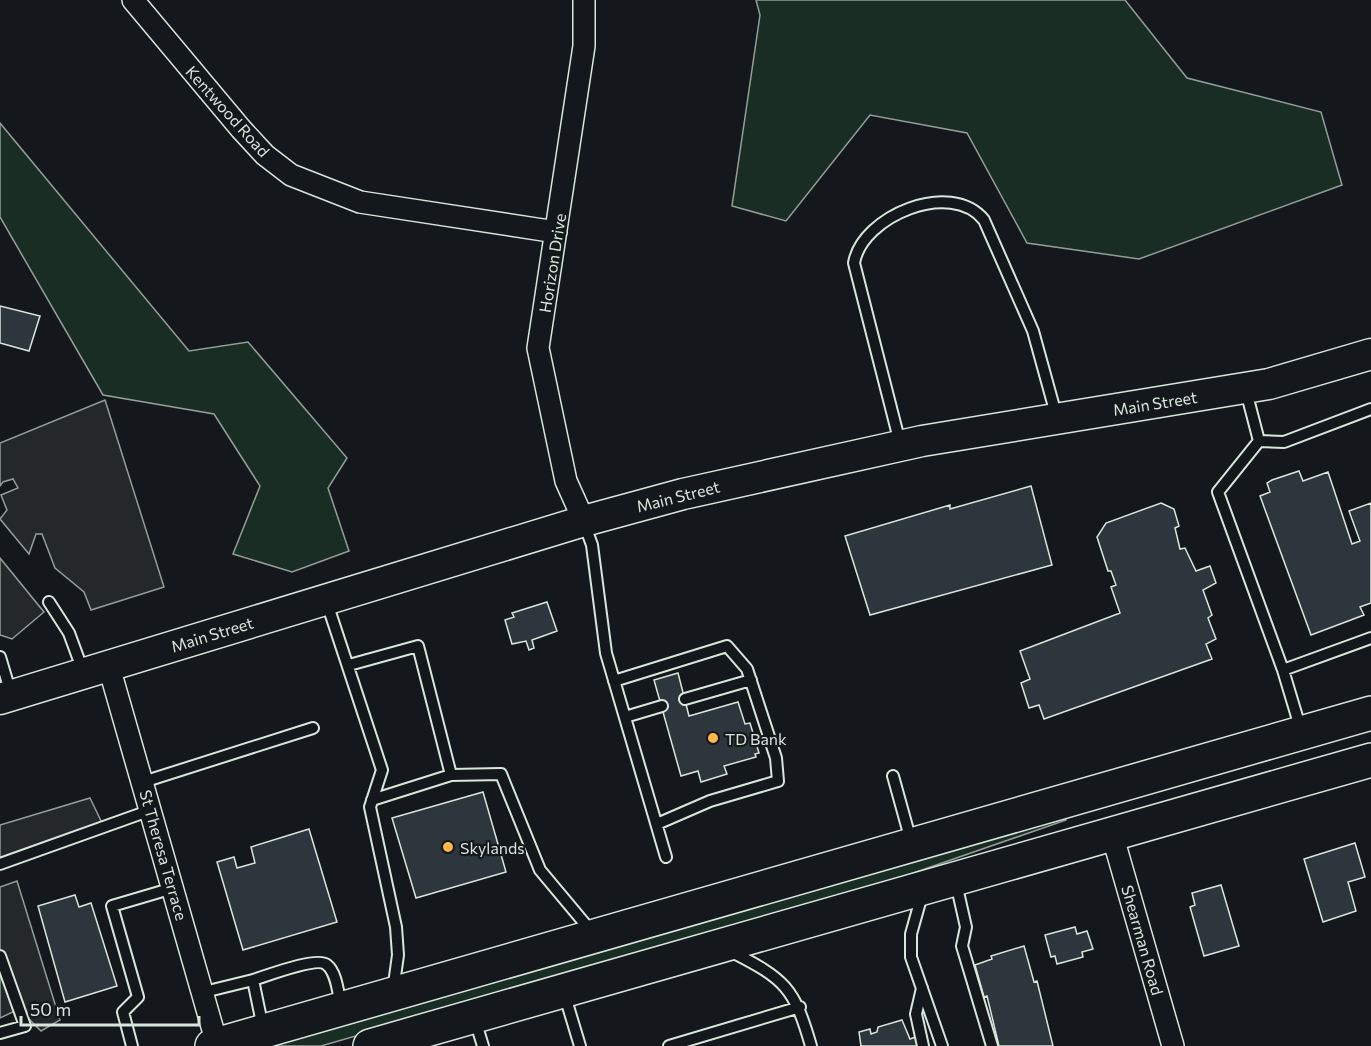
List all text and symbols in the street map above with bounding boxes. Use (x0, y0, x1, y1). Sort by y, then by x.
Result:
street label: Kentwood Road (182, 62, 274, 160)
street label: Horizon Drive (535, 212, 569, 314)
street label: Main Street (1111, 387, 1199, 419)
street label: Main Street (634, 476, 722, 516)
street label: Main Street (169, 612, 256, 656)
place label: TD Bank (725, 729, 787, 748)
marker: TD Bank (706, 731, 720, 745)
street label: St Theresa Terrace (136, 788, 192, 922)
place label: Skylands (460, 838, 524, 857)
marker: Skylands (441, 840, 455, 854)
street label: Shearman Road (1118, 883, 1168, 997)
scale bar (21, 989, 200, 1027)
text: 50 m (30, 998, 71, 1020)

